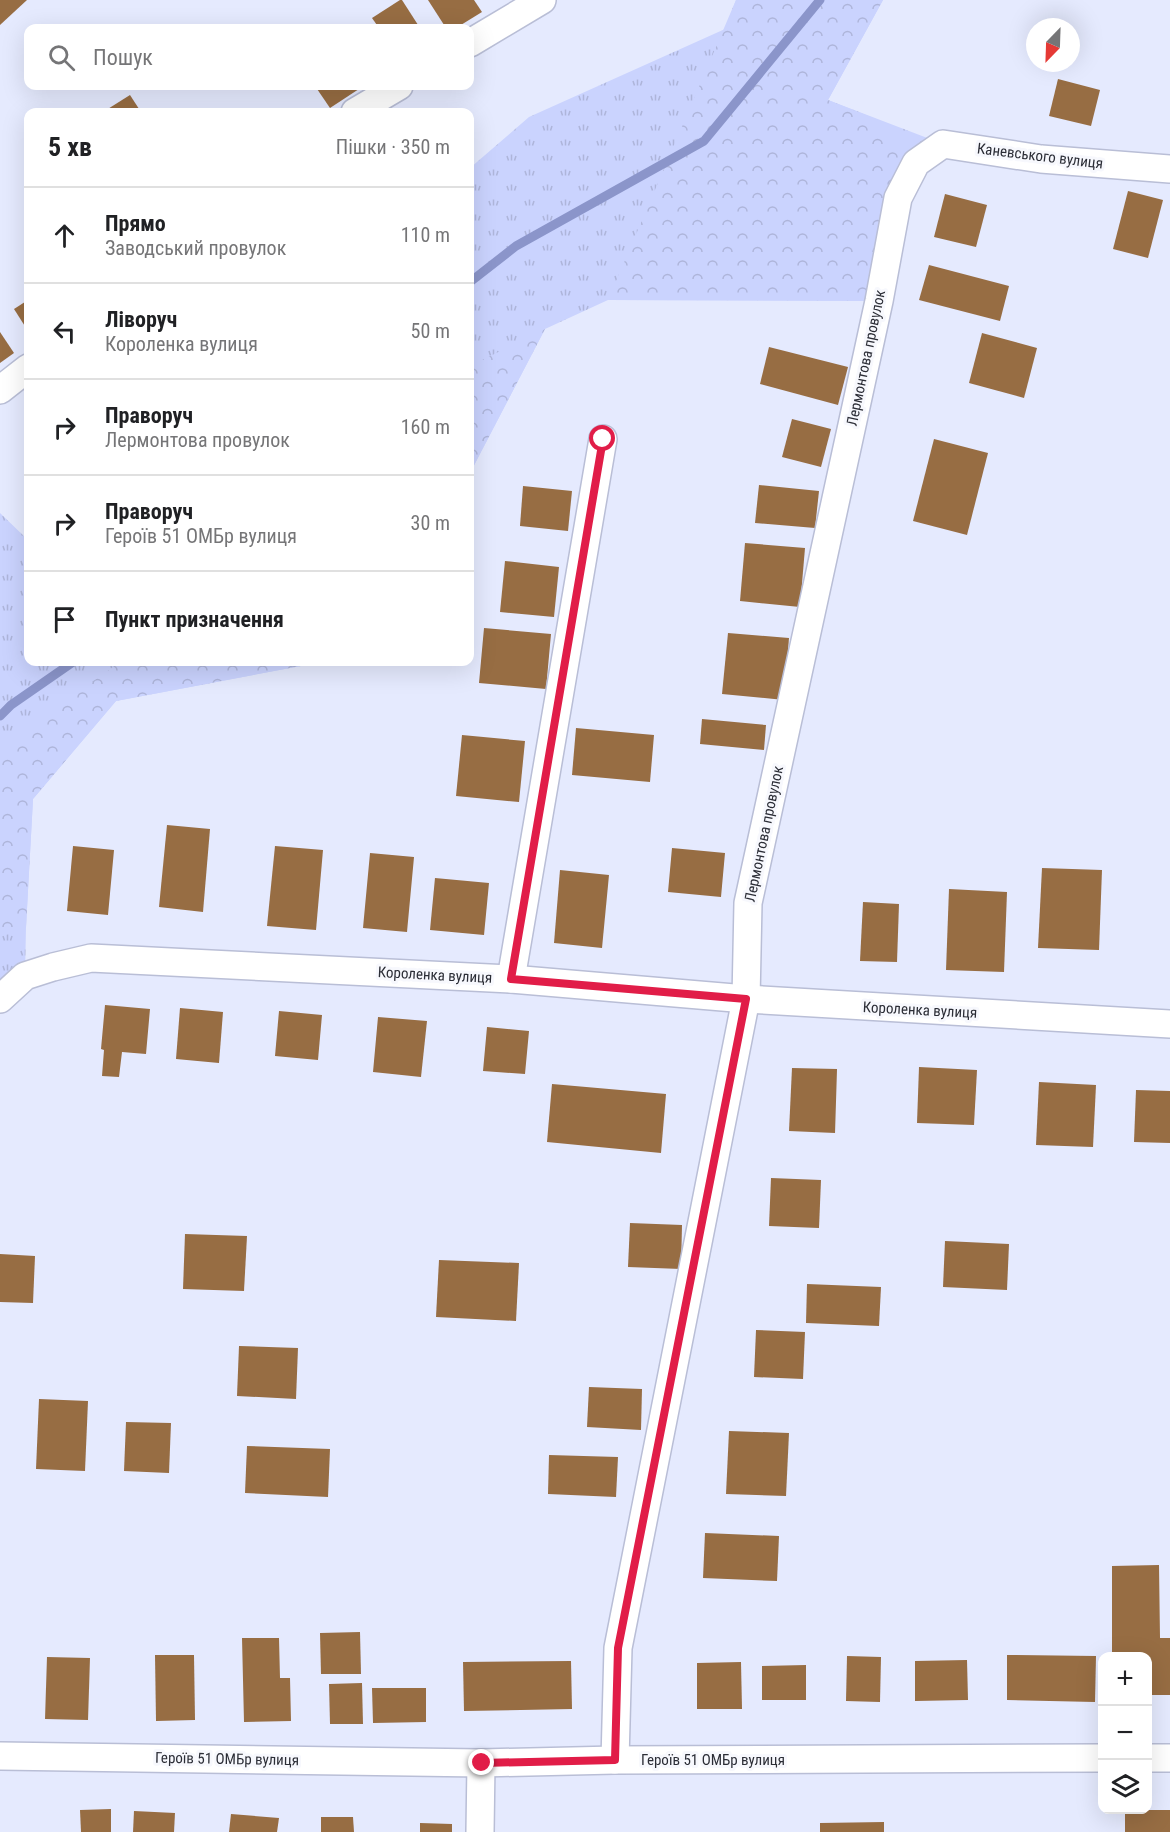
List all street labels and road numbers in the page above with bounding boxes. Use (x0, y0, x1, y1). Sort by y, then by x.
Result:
street label: Каневського вулиця (976, 139, 1104, 173)
street label: Лермонтова провулок (843, 288, 889, 428)
street label: Лермонтова провулок (741, 764, 787, 904)
street label: Короленка вулиця (377, 963, 493, 987)
street label: Короленка вулиця (862, 998, 978, 1022)
street label: Героїв 51 ОМБр вулиця (155, 1749, 299, 1769)
street label: Героїв 51 ОМБр вулиця (641, 1751, 785, 1769)

